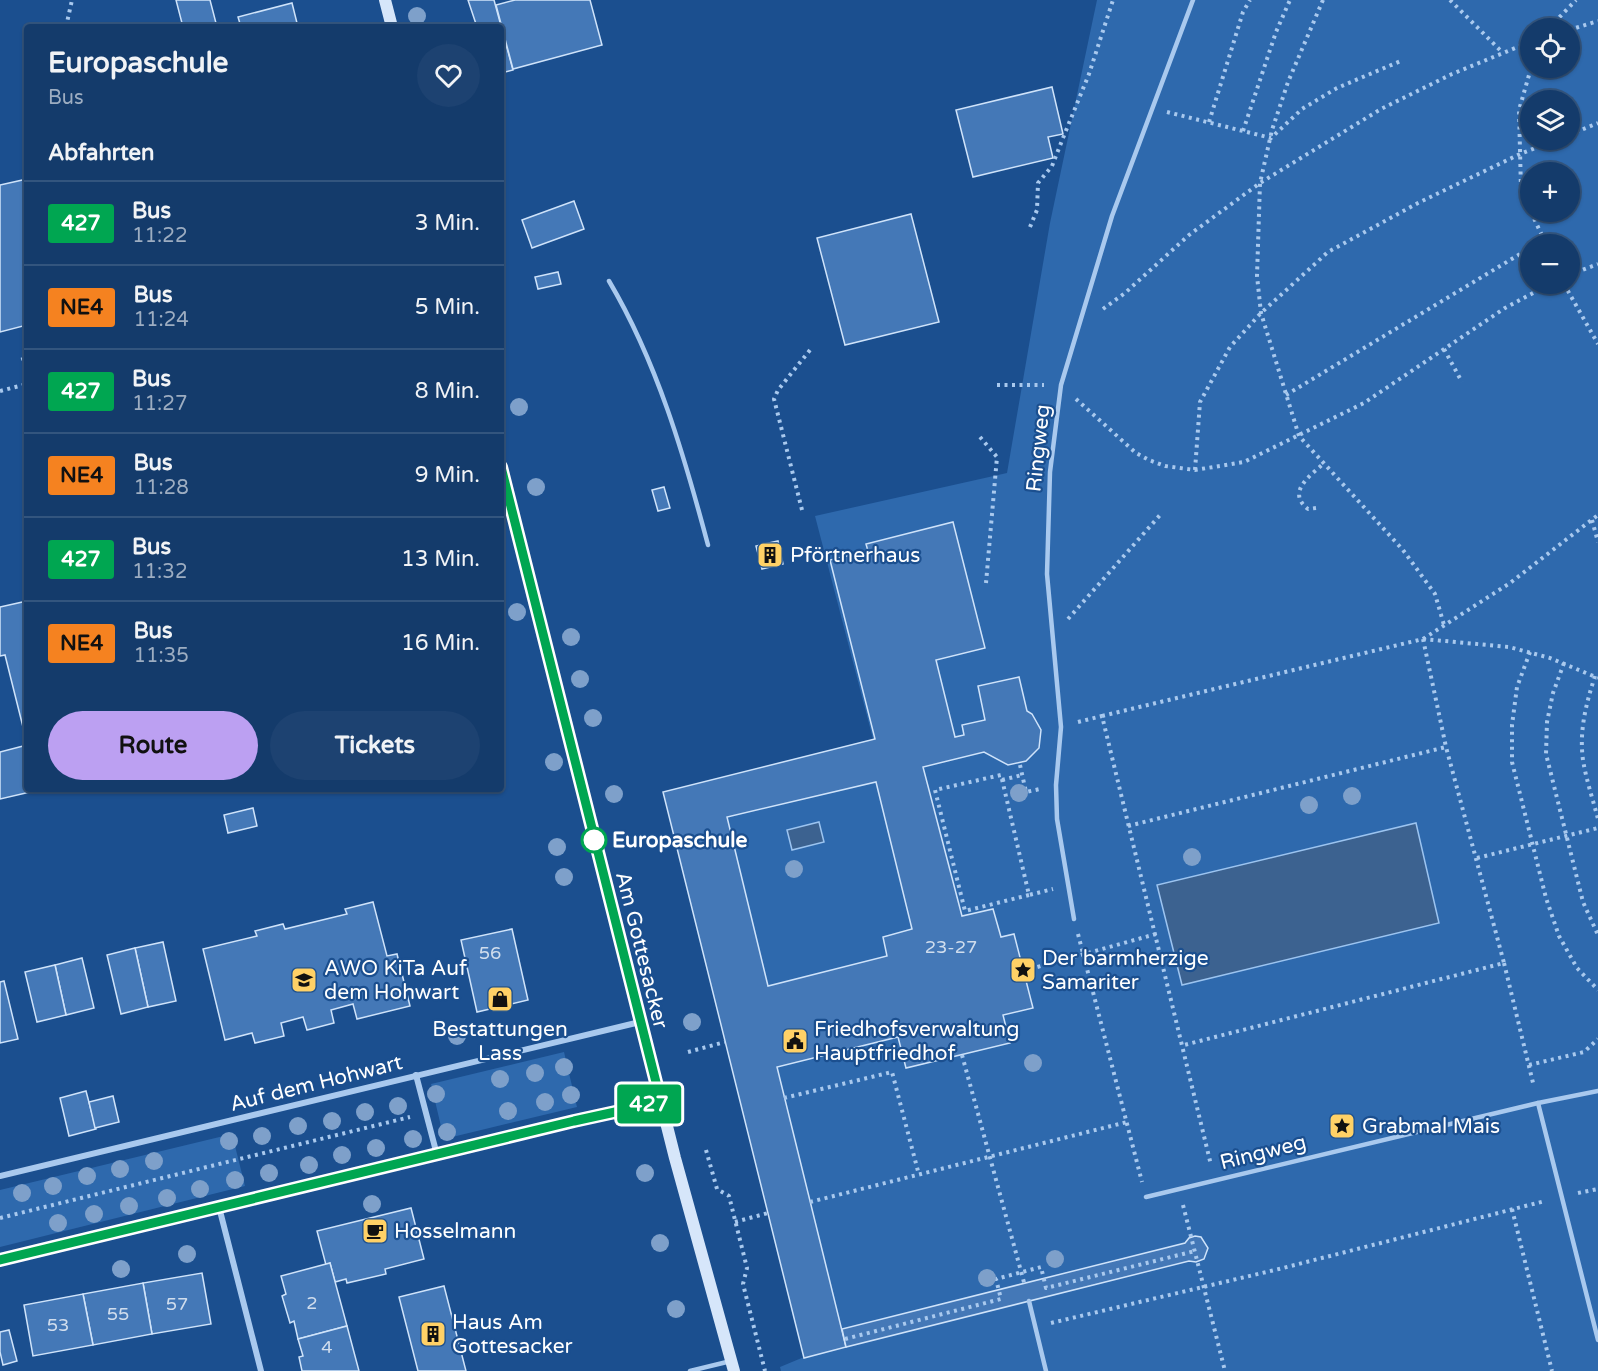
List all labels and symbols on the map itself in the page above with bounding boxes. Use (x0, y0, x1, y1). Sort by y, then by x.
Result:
street label: Ringweg (1021, 403, 1056, 493)
building icon: Pförtnerhaus (755, 540, 785, 570)
place label: Pförtnerhaus (790, 543, 920, 568)
marker: Europaschule (581, 827, 607, 853)
place label: Europaschule (612, 828, 747, 853)
street label: Am Gottesacker (610, 869, 673, 1031)
house number: 23-27 (925, 936, 977, 958)
house number: 56 (479, 942, 501, 964)
place label: Der barmherzige Samariter (1042, 946, 1209, 995)
place icon: Der barmherzige Samariter (1008, 955, 1038, 985)
place label: AWO KiTa Auf dem Hohwart (324, 956, 467, 1005)
school or university icon: AWO KiTa Auf dem Hohwart (289, 965, 319, 995)
shop icon: Bestattungen Lass (485, 984, 515, 1014)
place label: Bestattungen Lass (432, 1017, 568, 1066)
place label: Friedhofsverwaltung Hauptfriedhof (814, 1017, 1019, 1066)
public building icon: Friedhofsverwaltung Hauptfriedhof (780, 1026, 810, 1056)
street label: Auf dem Hohwart (227, 1050, 405, 1117)
line badge: 427 (614, 1084, 684, 1124)
place icon: Grabmal Mais (1327, 1111, 1357, 1141)
place label: Grabmal Mais (1362, 1114, 1500, 1139)
street label: Ringweg (1217, 1130, 1309, 1175)
cafe icon: Hosselmann (360, 1216, 390, 1246)
place label: Hosselmann (394, 1219, 516, 1244)
house number: 2 (306, 1292, 318, 1314)
house number: 57 (166, 1293, 188, 1315)
house number: 55 (107, 1303, 129, 1325)
place label: Haus Am Gottesacker (452, 1310, 573, 1359)
house number: 53 (47, 1314, 69, 1336)
building icon: Haus Am Gottesacker (418, 1319, 448, 1349)
house number: 4 (321, 1336, 333, 1358)

